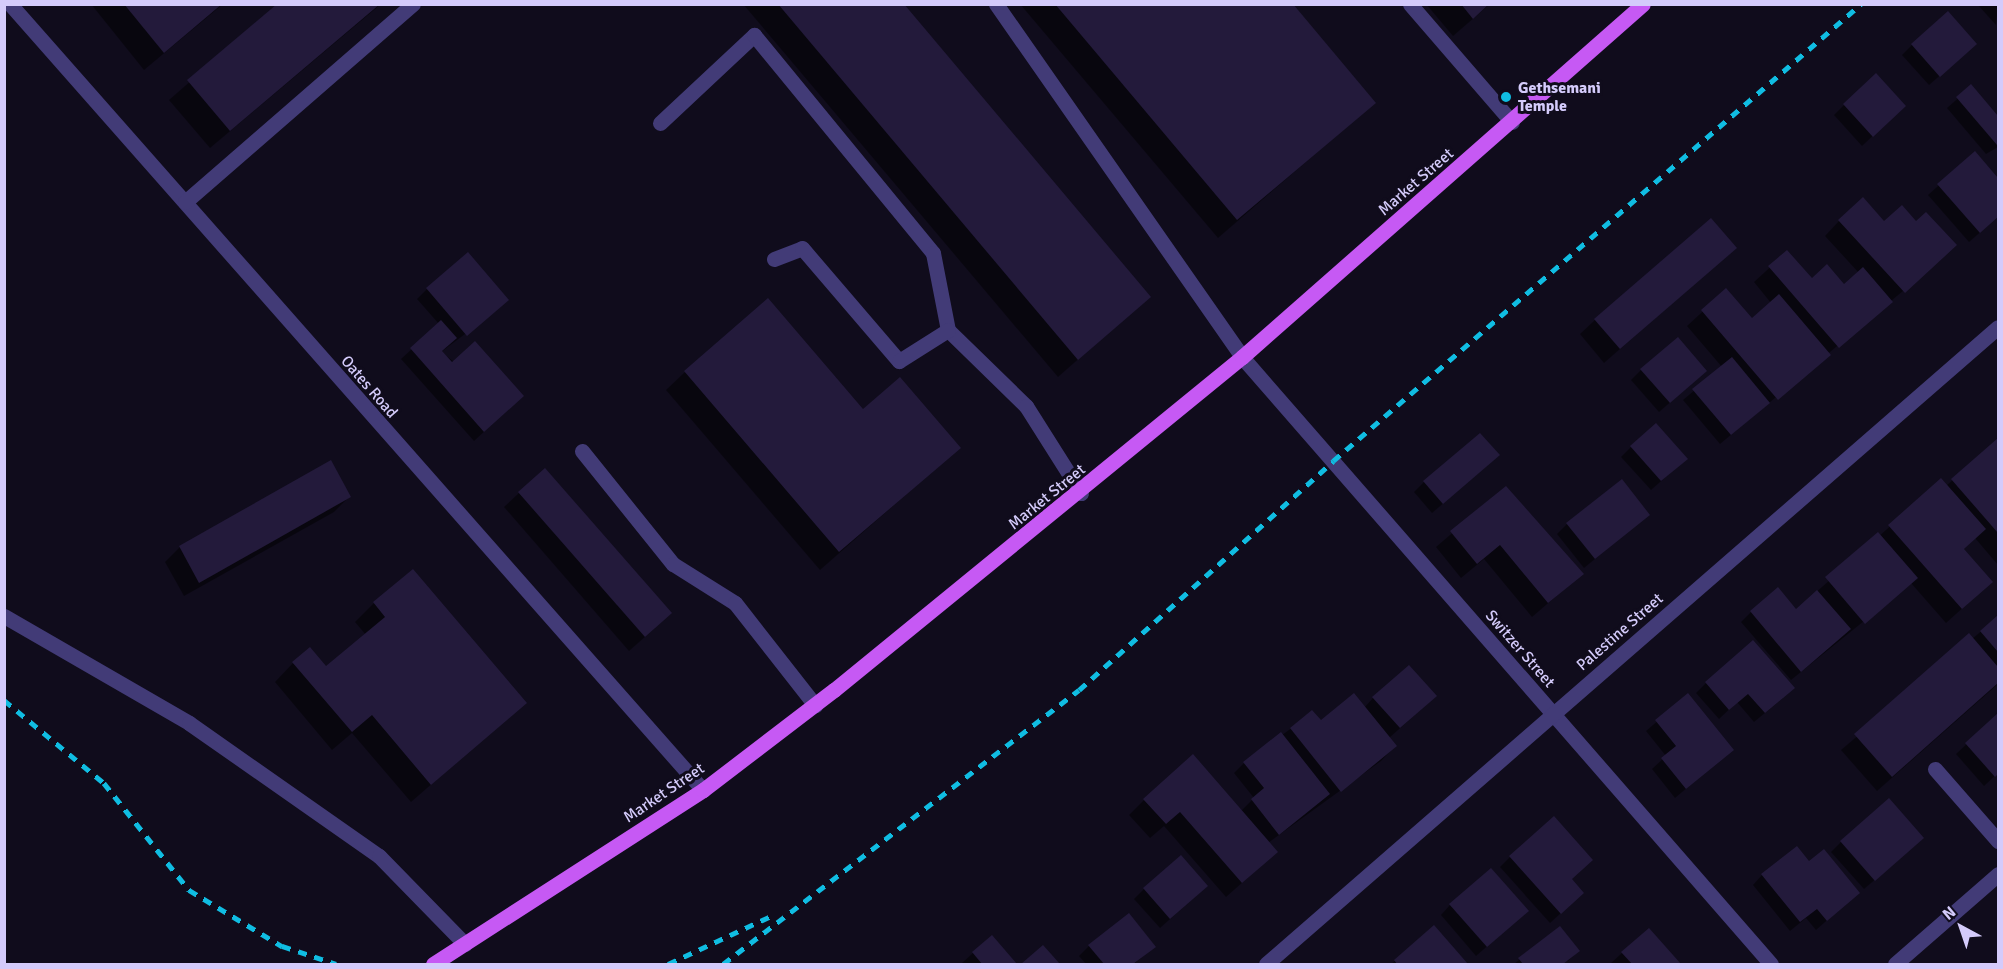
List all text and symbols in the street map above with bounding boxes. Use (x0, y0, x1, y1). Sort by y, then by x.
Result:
place label: Gethsemani Temple (1518, 78, 1601, 116)
marker: Gethsemani Temple (1499, 90, 1513, 104)
street label: Market Street (1374, 144, 1458, 220)
street label: Oates Road (337, 352, 401, 422)
street label: Market Street (1005, 460, 1089, 534)
street label: Palestine Street (1573, 589, 1667, 675)
street label: Switzer Street (1481, 606, 1559, 692)
street label: Market Street (620, 759, 708, 827)
north arrow (1931, 897, 1991, 957)
text: N (1939, 902, 1960, 924)

